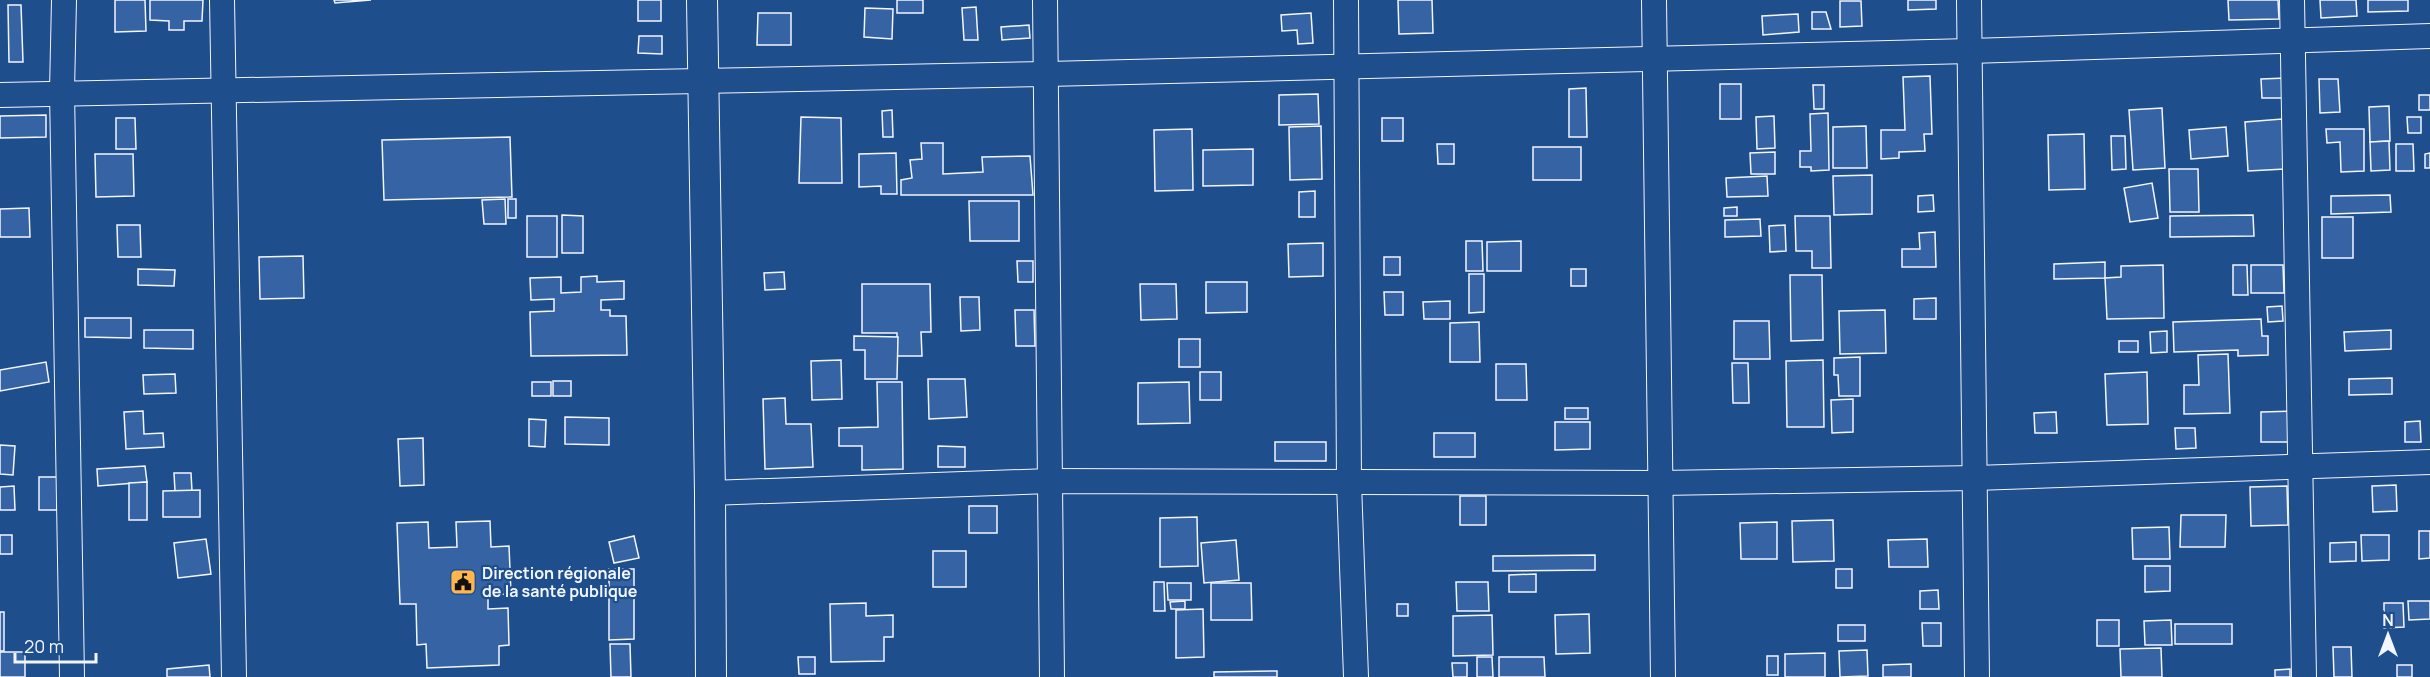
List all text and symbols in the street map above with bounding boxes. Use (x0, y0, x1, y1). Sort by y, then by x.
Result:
place label: Direction régionale de la santé publique (482, 562, 638, 602)
public building icon: Direction régionale de la santé publique (448, 567, 478, 597)
north arrow (2358, 605, 2418, 665)
text: N (2382, 609, 2394, 631)
scale bar (15, 626, 96, 664)
text: 20 m (24, 634, 64, 658)

